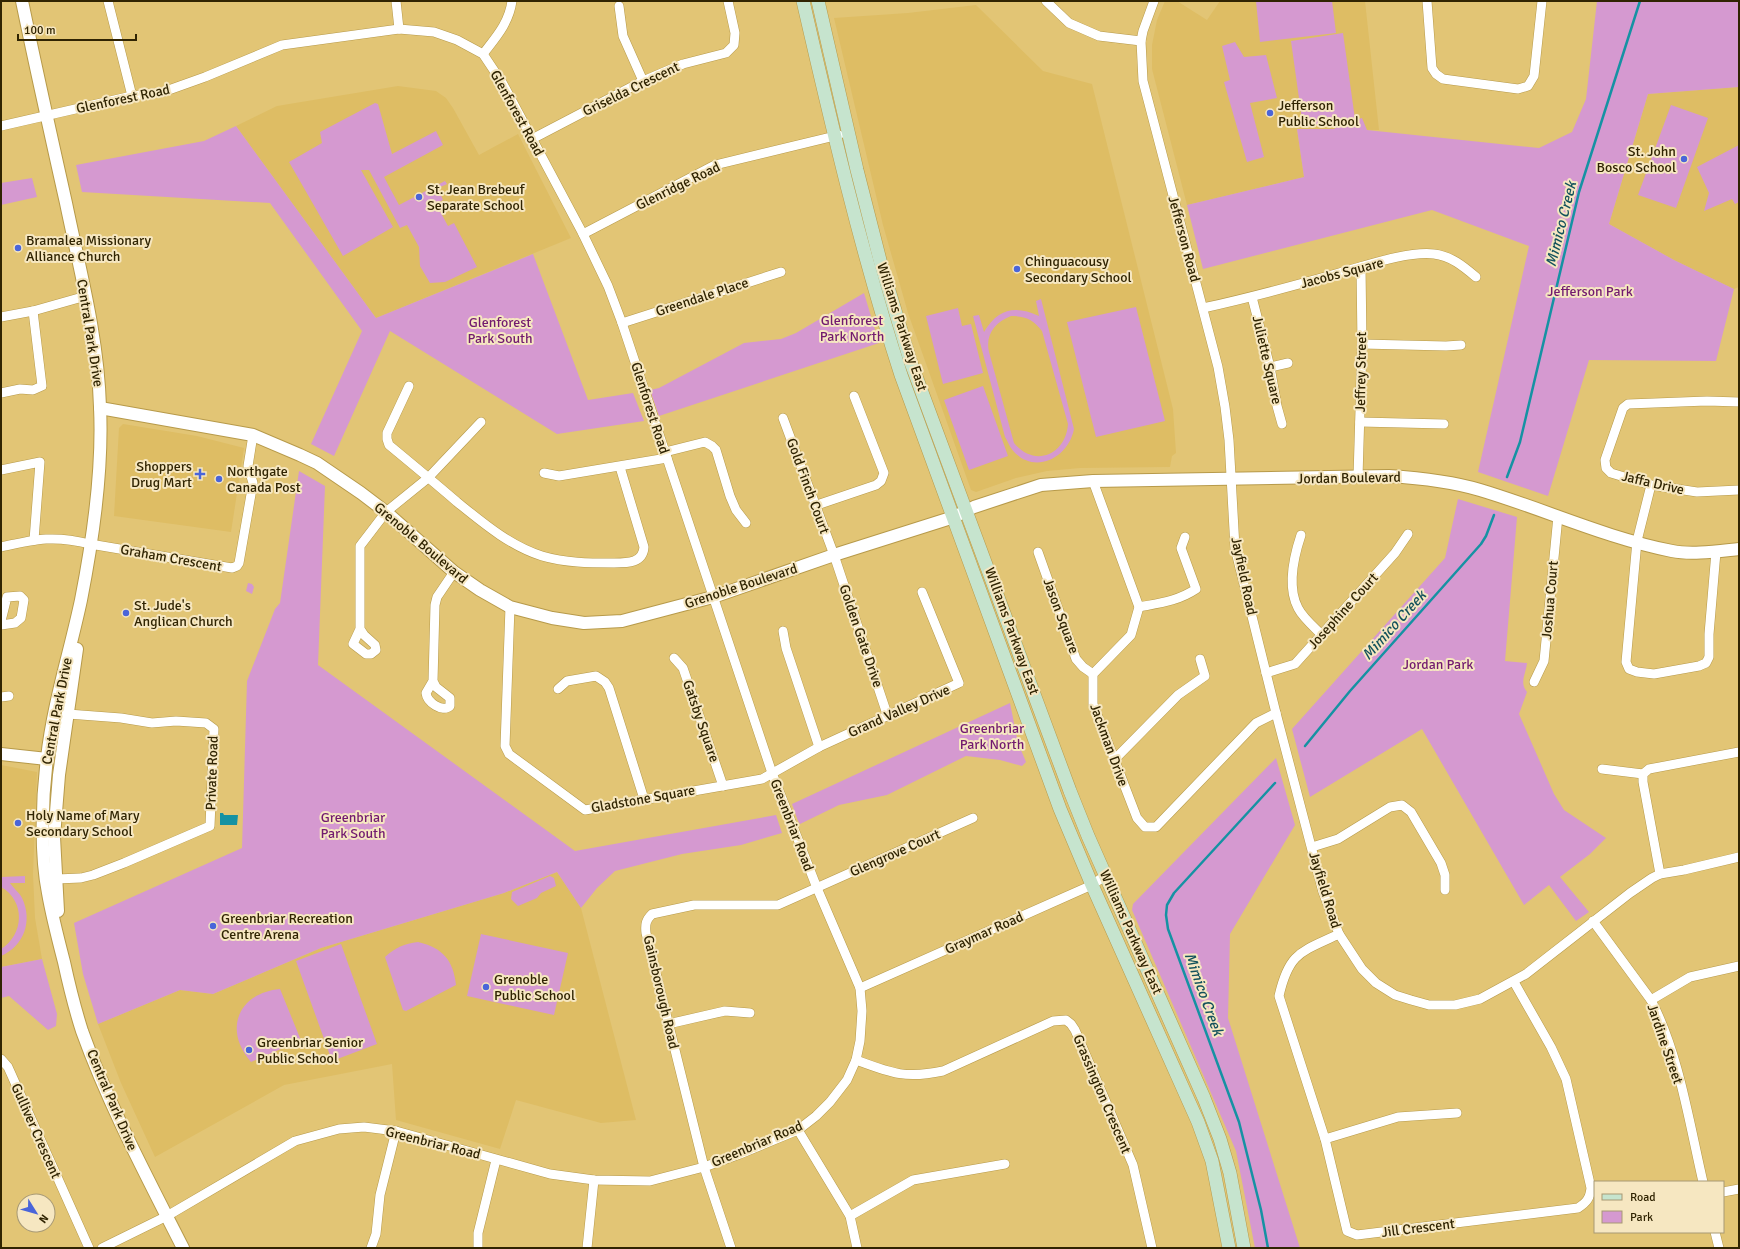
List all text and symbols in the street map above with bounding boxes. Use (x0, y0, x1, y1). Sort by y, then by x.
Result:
scale bar (18, 16, 136, 42)
text: 100 m (24, 23, 56, 38)
street label: Griselda Crescent (580, 58, 682, 120)
street label: Glenforest Road (486, 67, 548, 159)
street label: Glenforest Road (75, 81, 171, 117)
place label: Jefferson Public School (1278, 97, 1359, 130)
marker: Jefferson Public School (1265, 108, 1275, 118)
place label: St. John Bosco School (1597, 143, 1676, 176)
marker: St. John Bosco School (1679, 154, 1689, 164)
street label: Glenridge Road (633, 158, 723, 214)
water label: Mimico Creek (1542, 178, 1581, 268)
place label: St. Jean Brebeuf Separate School (427, 181, 526, 214)
marker: St. Jean Brebeuf Separate School (414, 192, 424, 202)
street label: Jefferson Road (1164, 194, 1204, 284)
place label: Bramalea Missionary Alliance Church (26, 232, 152, 265)
marker: Bramalea Missionary Alliance Church (13, 243, 23, 253)
place label: Chinguacousy Secondary School (1025, 253, 1132, 286)
street label: Jacobs Square (1299, 254, 1385, 292)
street label: Williams Parkway East (873, 260, 931, 394)
marker: Chinguacousy Secondary School (1012, 264, 1022, 274)
street label: Greendale Place (653, 274, 751, 320)
street label: Central Park Drive (73, 278, 107, 388)
park label: Jefferson Park (1547, 283, 1633, 300)
park label: Glenforest Park North (820, 312, 884, 345)
park label: Glenforest Park South (467, 314, 533, 347)
street label: Juliette Square (1249, 314, 1285, 406)
street label: Jeffrey Street (1352, 332, 1370, 412)
street label: Glenforest Road (627, 360, 673, 456)
street label: Gold Finch Court (783, 436, 833, 536)
place label: Shoppers Drug Mart (131, 458, 192, 491)
place label: Northgate Canada Post (227, 463, 301, 496)
street label: Jaffa Drive (1620, 468, 1686, 498)
marker: Shoppers Drug Mart (195, 469, 205, 479)
street label: Jordan Boulevard (1297, 469, 1401, 487)
marker: Northgate Canada Post (214, 474, 224, 484)
street label: Grenoble Boulevard (371, 499, 471, 587)
street label: Jayfield Road (1227, 535, 1261, 617)
street label: Graham Crescent (119, 541, 223, 575)
street label: Grenoble Boulevard (683, 560, 799, 612)
street label: Joshua Court (1538, 560, 1562, 640)
street label: Williams Parkway East (981, 565, 1043, 697)
street label: Josephine Court (1304, 569, 1382, 653)
street label: Jason Square (1040, 576, 1082, 656)
street label: Golden Gate Drive (835, 582, 887, 690)
water label: Mimico Creek (1358, 586, 1431, 663)
place label: St. Jude's Anglican Church (134, 597, 233, 630)
marker: St. Jude's Anglican Church (121, 608, 131, 618)
street label: Central Park Drive (38, 656, 76, 766)
park label: Jordan Park (1403, 656, 1473, 673)
street label: Gatsby Square (679, 678, 723, 764)
street label: Grand Valley Drive (845, 681, 953, 741)
street label: Jackman Drive (1086, 701, 1132, 789)
park label: Greenbriar Park North (960, 720, 1025, 753)
street label: Private Road (202, 735, 222, 811)
street label: Greenbriar Road (767, 776, 817, 874)
street label: Gladstone Square (590, 781, 696, 817)
place label: Holy Name of Mary Secondary School (26, 807, 140, 840)
park label: Greenbriar Park South (320, 809, 386, 842)
marker: Holy Name of Mary Secondary School (13, 818, 23, 828)
street label: Glengrove Court (847, 825, 943, 880)
street label: Jayfield Road (1305, 850, 1345, 930)
street label: Williams Parkway East (1096, 867, 1166, 997)
street label: Graymar Road (942, 908, 1026, 958)
place label: Greenbriar Recreation Centre Arena (221, 910, 353, 943)
marker: Greenbriar Recreation Centre Arena (208, 921, 218, 931)
street label: Gainsborough Road (640, 933, 682, 1051)
water label: Mimico Creek (1181, 950, 1228, 1039)
place label: Grenoble Public School (494, 971, 575, 1004)
marker: Grenoble Public School (481, 982, 491, 992)
street label: Jardine Street (1643, 1002, 1687, 1086)
street label: Grassington Crescent (1069, 1032, 1135, 1156)
place label: Greenbriar Senior Public School (257, 1034, 364, 1067)
marker: Greenbriar Senior Public School (244, 1045, 254, 1055)
street label: Central Park Drive (83, 1047, 141, 1153)
street label: Gulliver Crescent (7, 1081, 65, 1181)
street label: Greenbriar Road (709, 1117, 805, 1171)
street label: Greenbriar Road (384, 1123, 482, 1163)
legend (1594, 1181, 1724, 1233)
text: Road (1630, 1190, 1656, 1205)
north arrow (16, 1193, 56, 1233)
text: Park (1630, 1210, 1653, 1225)
text: N (36, 1212, 51, 1226)
street label: Jill Crescent (1380, 1215, 1456, 1241)

